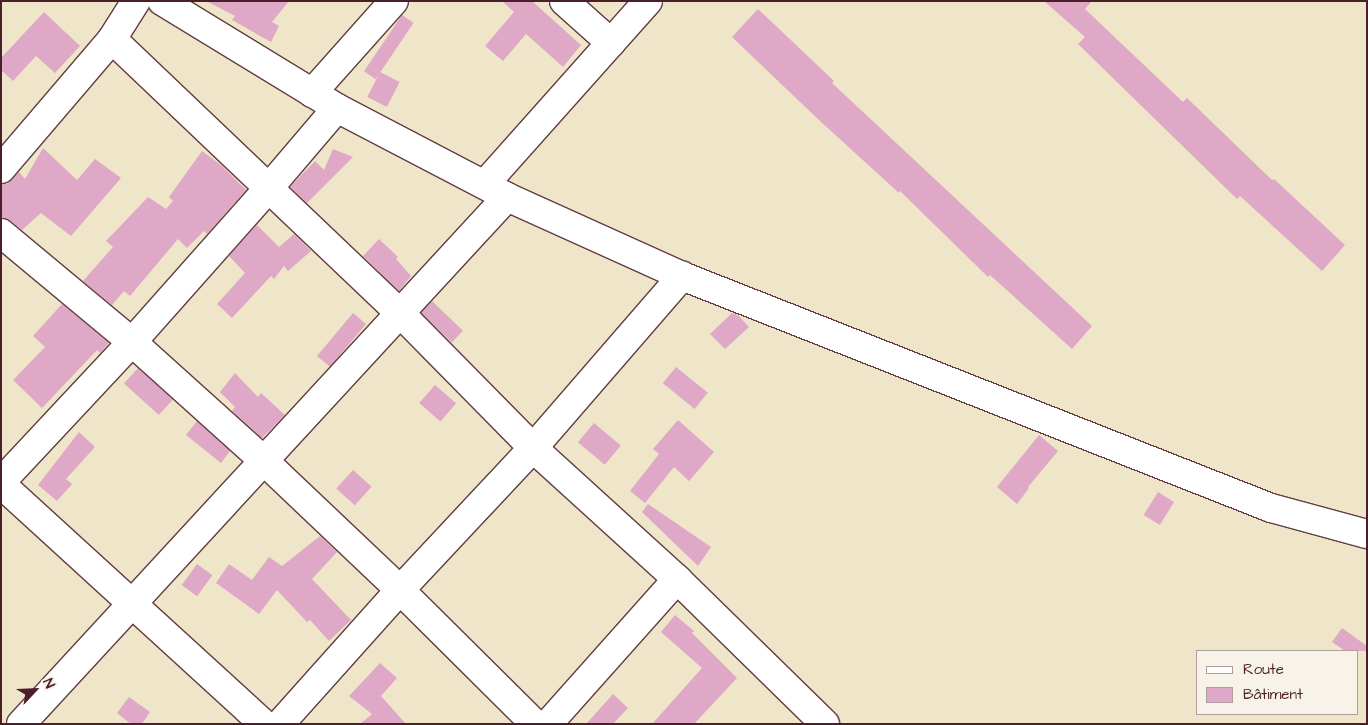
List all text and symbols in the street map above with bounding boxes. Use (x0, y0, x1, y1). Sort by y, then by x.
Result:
legend (1196, 650, 1358, 715)
text: Route (1243, 659, 1284, 680)
north arrow (10, 665, 60, 715)
text: N (38, 675, 60, 692)
text: Bâtiment (1243, 684, 1303, 705)

